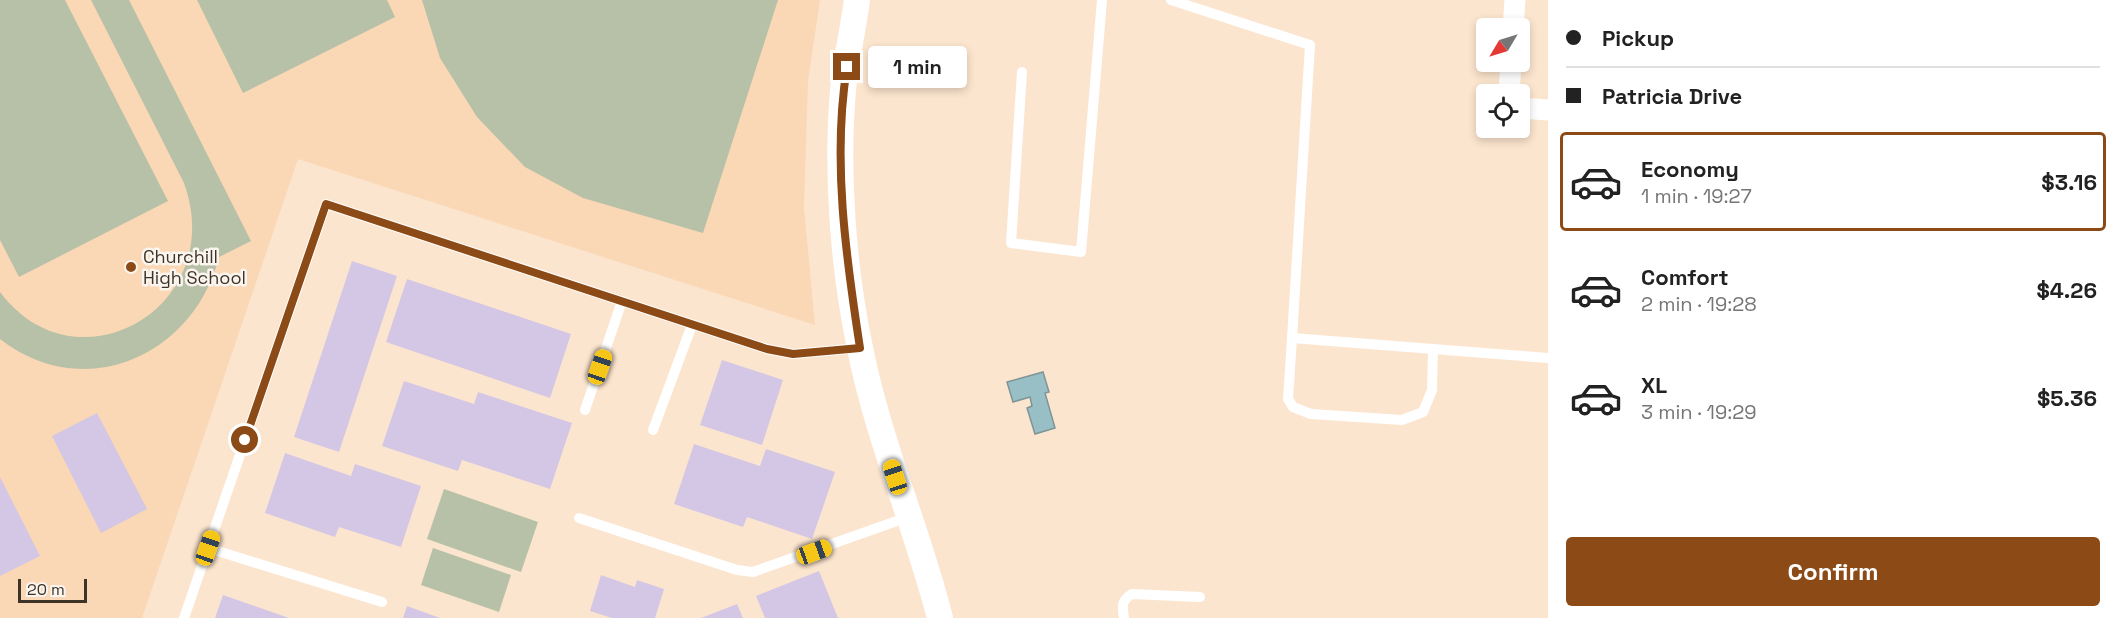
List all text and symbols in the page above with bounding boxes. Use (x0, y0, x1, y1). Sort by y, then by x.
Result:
north arrow (1476, 18, 1530, 72)
map controls (1476, 18, 1530, 138)
text: Pickup (1602, 24, 1674, 52)
callout: 1 min (868, 46, 967, 88)
route end (833, 53, 860, 80)
text: 1 min (893, 54, 942, 80)
text: Patricia Drive (1602, 82, 1742, 110)
button: locate (1476, 84, 1530, 138)
icon: car (1569, 155, 1623, 209)
text: Economy (1641, 155, 1739, 183)
text: $3.16 (2041, 168, 2097, 196)
text: 1 min · 19:27 (1641, 183, 1752, 209)
place label: Churchill High School (143, 245, 246, 289)
marker: Churchill High School (124, 260, 138, 274)
icon: car (1569, 263, 1623, 317)
text: Comfort (1641, 263, 1729, 291)
text: $4.26 (2036, 276, 2097, 304)
text: 2 min · 19:28 (1641, 291, 1757, 317)
car (586, 347, 614, 387)
icon: car (1569, 371, 1623, 425)
text: XL (1641, 371, 1667, 399)
text: $5.36 (2037, 384, 2097, 412)
text: 3 min · 19:29 (1641, 399, 1757, 425)
route start (231, 426, 258, 453)
car (881, 457, 909, 497)
car (194, 528, 222, 568)
car (794, 537, 834, 567)
button: Confirm (1566, 537, 2100, 606)
scale bar (18, 576, 87, 604)
text: 20 m (27, 579, 65, 600)

